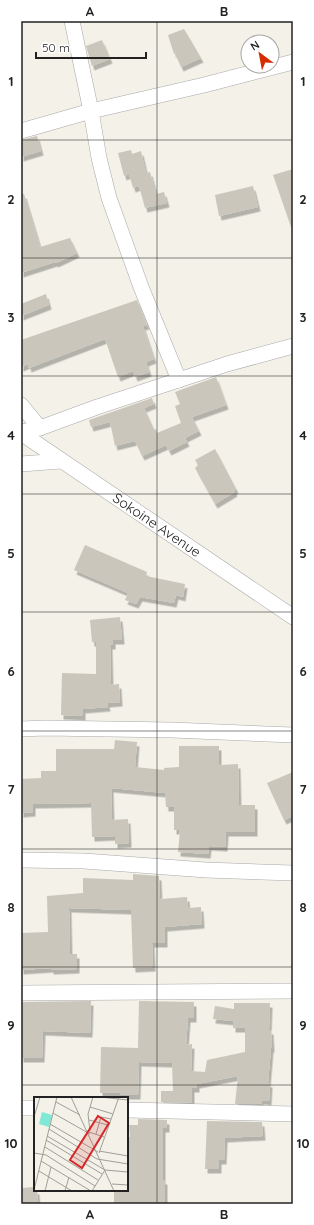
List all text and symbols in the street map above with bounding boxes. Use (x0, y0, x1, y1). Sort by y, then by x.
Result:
text: A (86, 3, 95, 19)
text: B (220, 3, 228, 19)
scale bar (36, 34, 146, 60)
north arrow (240, 34, 280, 74)
text: N (248, 37, 262, 54)
text: 50 m (42, 40, 70, 55)
text: 1 (8, 73, 14, 89)
text: 1 (300, 73, 306, 89)
text: 2 (7, 191, 15, 207)
text: 2 (299, 191, 307, 207)
text: 3 (8, 309, 15, 325)
text: 3 (300, 309, 307, 325)
text: 4 (7, 427, 15, 443)
text: 4 (299, 427, 307, 443)
street label: Sokoine Avenue (109, 489, 205, 561)
text: 5 (7, 545, 15, 561)
text: 5 (299, 545, 307, 561)
text: 6 (7, 663, 15, 679)
text: 6 (299, 663, 307, 679)
text: 7 (7, 781, 15, 797)
text: 7 (299, 781, 307, 797)
text: 8 (7, 899, 15, 915)
text: 8 (299, 899, 307, 915)
text: 9 (7, 1017, 15, 1033)
text: 9 (299, 1017, 307, 1033)
inset map (34, 1097, 128, 1191)
text: 10 (4, 1135, 18, 1151)
text: 10 (296, 1135, 310, 1151)
text: A (86, 1206, 95, 1222)
text: B (220, 1206, 228, 1222)

